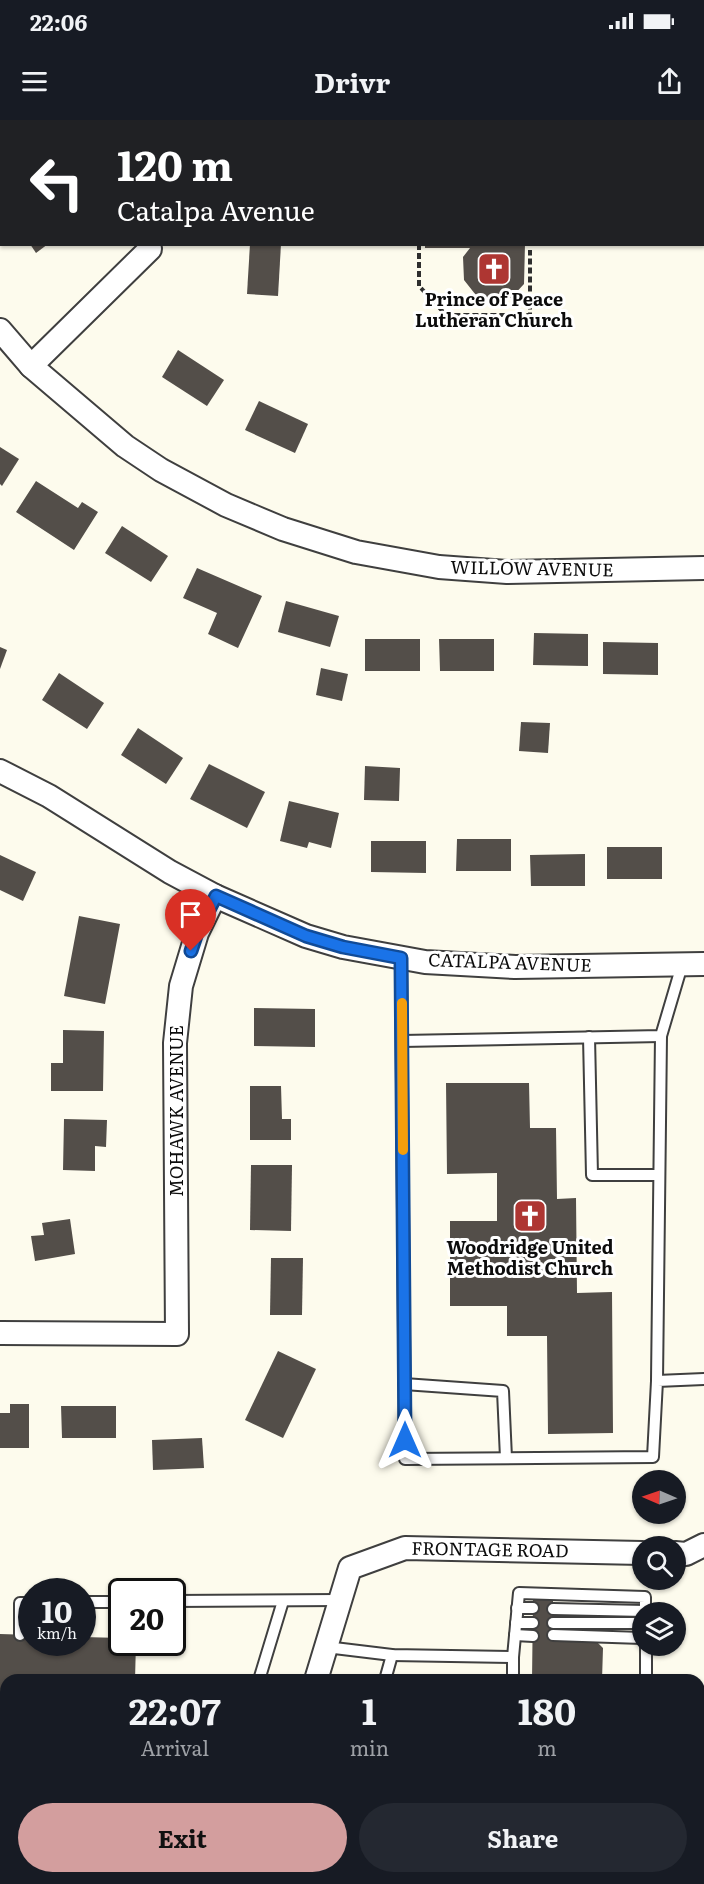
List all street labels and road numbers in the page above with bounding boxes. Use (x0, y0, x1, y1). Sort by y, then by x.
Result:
street label: WILLOW AVENUE (450, 553, 614, 582)
street label: CATALPA AVENUE (428, 945, 592, 978)
street label: MOHAWK AVENUE (162, 1025, 189, 1197)
street label: FRONTAGE ROAD (411, 1534, 569, 1563)

